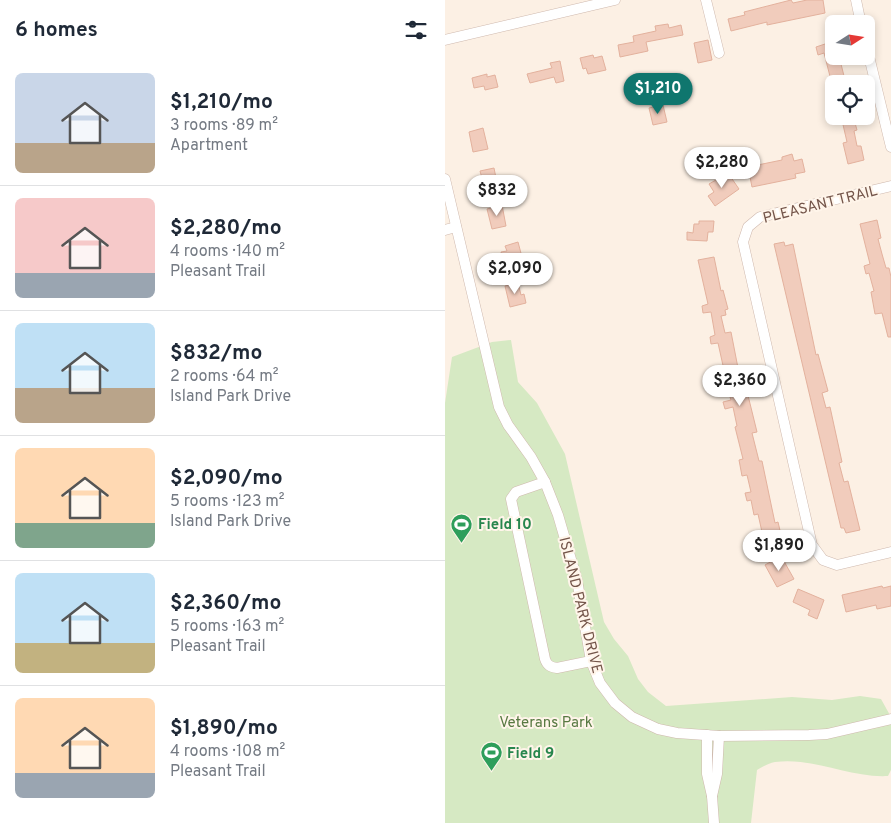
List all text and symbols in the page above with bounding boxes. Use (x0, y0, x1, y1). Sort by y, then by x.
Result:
north arrow (825, 15, 875, 65)
map controls (825, 15, 875, 125)
icon: filters (402, 16, 430, 44)
text: 6 homes (15, 17, 98, 44)
pin: $1,210 (617, 72, 699, 115)
button: locate (825, 75, 875, 125)
text: $1,210 (635, 79, 681, 99)
text: $1,210/mo (170, 89, 273, 116)
icon: home (55, 93, 115, 153)
text: 3 rooms · 89 m² (170, 116, 278, 136)
text: Apartment (170, 136, 248, 156)
pin: $2,280 (681, 146, 763, 189)
text: $2,280 (695, 153, 749, 173)
pin: $832 (467, 174, 527, 217)
text: $832 (478, 181, 516, 201)
street label: PLEASANT TRAIL (761, 182, 880, 229)
text: $2,280/mo (170, 215, 282, 242)
icon: home (55, 218, 115, 278)
text: 4 rooms · 140 m² (170, 242, 285, 262)
pin: $2,090 (474, 252, 556, 295)
text: $2,090 (488, 259, 542, 279)
text: Pleasant Trail (170, 262, 266, 282)
text: $832/mo (170, 340, 262, 367)
icon: home (55, 343, 115, 403)
pin: $2,360 (699, 364, 781, 407)
text: 2 rooms · 64 m² (170, 367, 279, 387)
text: $2,360 (713, 371, 767, 391)
text: Island Park Drive (170, 387, 291, 407)
text: $2,090/mo (170, 465, 283, 492)
icon: home (55, 468, 115, 528)
text: 5 rooms · 123 m² (170, 492, 285, 512)
text: Island Park Drive (170, 512, 291, 532)
sports icon: Field 10 (450, 512, 474, 543)
place label: Field 10 (478, 516, 532, 535)
pin: $1,890 (738, 530, 820, 572)
street label: ISLAND PARK DRIVE (553, 535, 606, 676)
text: $1,890 (754, 536, 804, 556)
text: $2,360/mo (170, 590, 281, 617)
icon: home (55, 593, 115, 653)
text: 5 rooms · 163 m² (170, 617, 284, 637)
text: Pleasant Trail (170, 637, 266, 657)
park label: Veterans Park (499, 714, 593, 733)
text: $1,890/mo (170, 715, 278, 742)
icon: home (55, 718, 115, 778)
sports icon: Field 9 (479, 741, 503, 772)
text: 4 rooms · 108 m² (170, 742, 285, 762)
place label: Field 9 (507, 745, 554, 764)
text: Pleasant Trail (170, 762, 266, 782)

